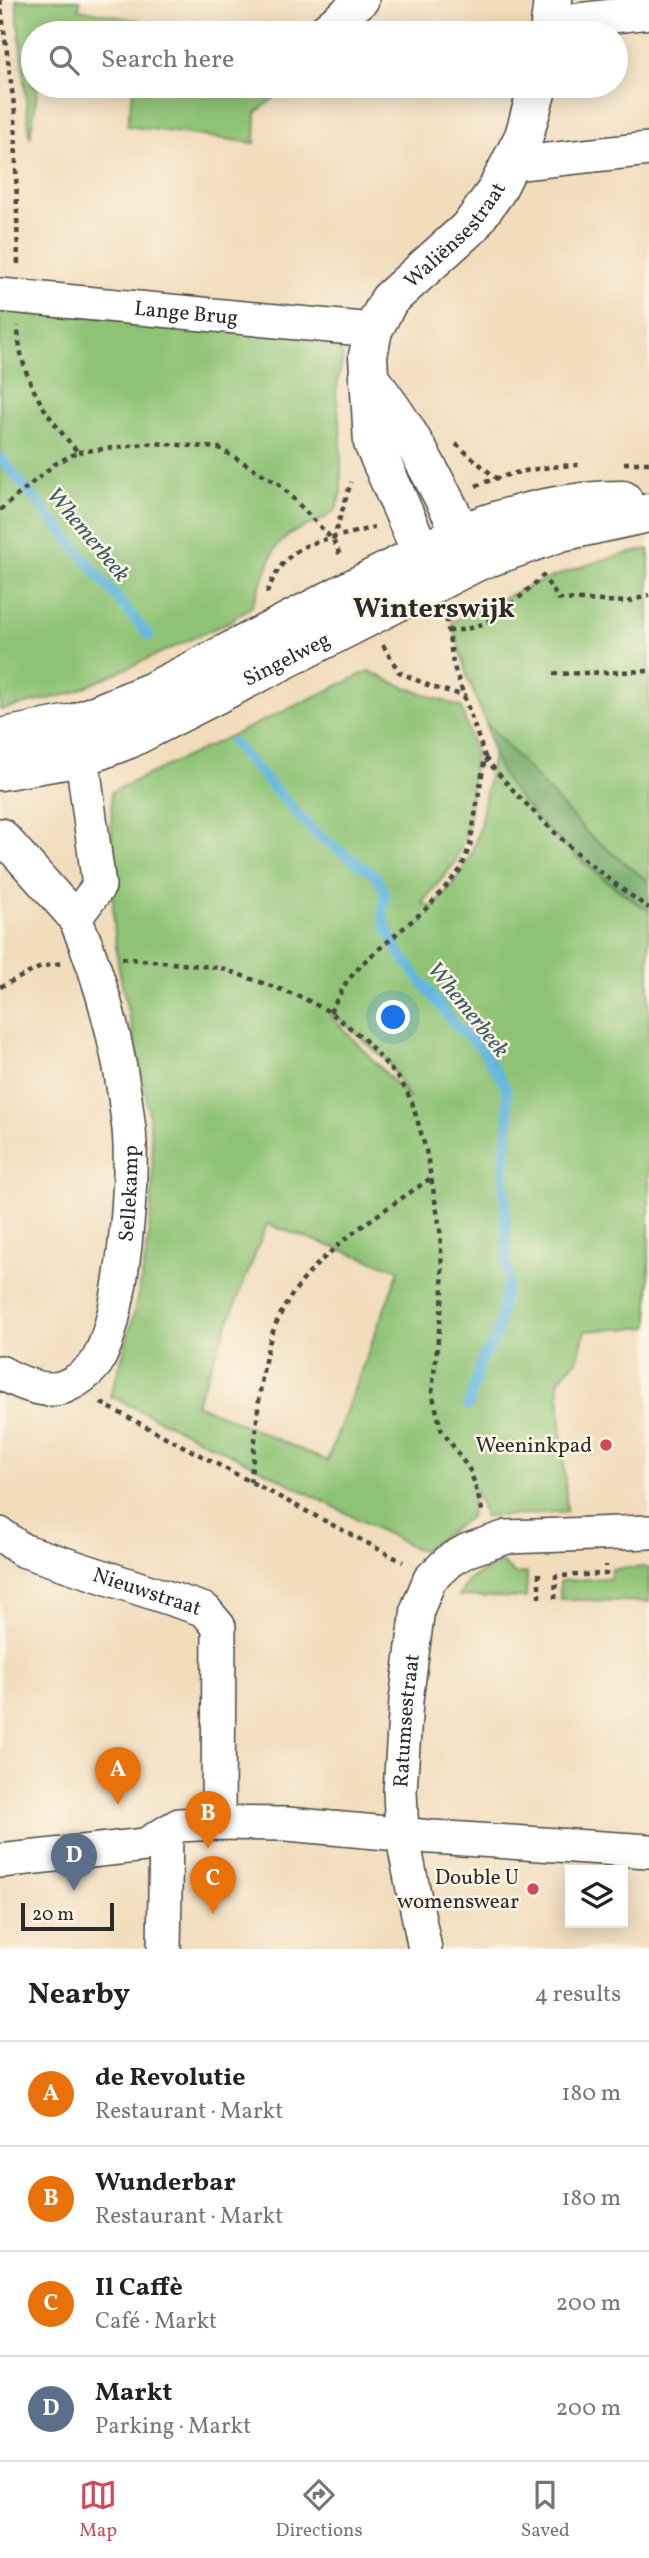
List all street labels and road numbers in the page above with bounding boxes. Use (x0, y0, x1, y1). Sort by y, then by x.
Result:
street label: Waliënsestraat (398, 178, 514, 296)
street label: Lange Brug (133, 295, 239, 333)
street label: Singelweg (238, 626, 335, 694)
street label: Sellekamp (112, 1145, 146, 1243)
street label: Nieuwstraat (89, 1561, 205, 1624)
street label: Ratumsestraat (387, 1652, 428, 1789)

